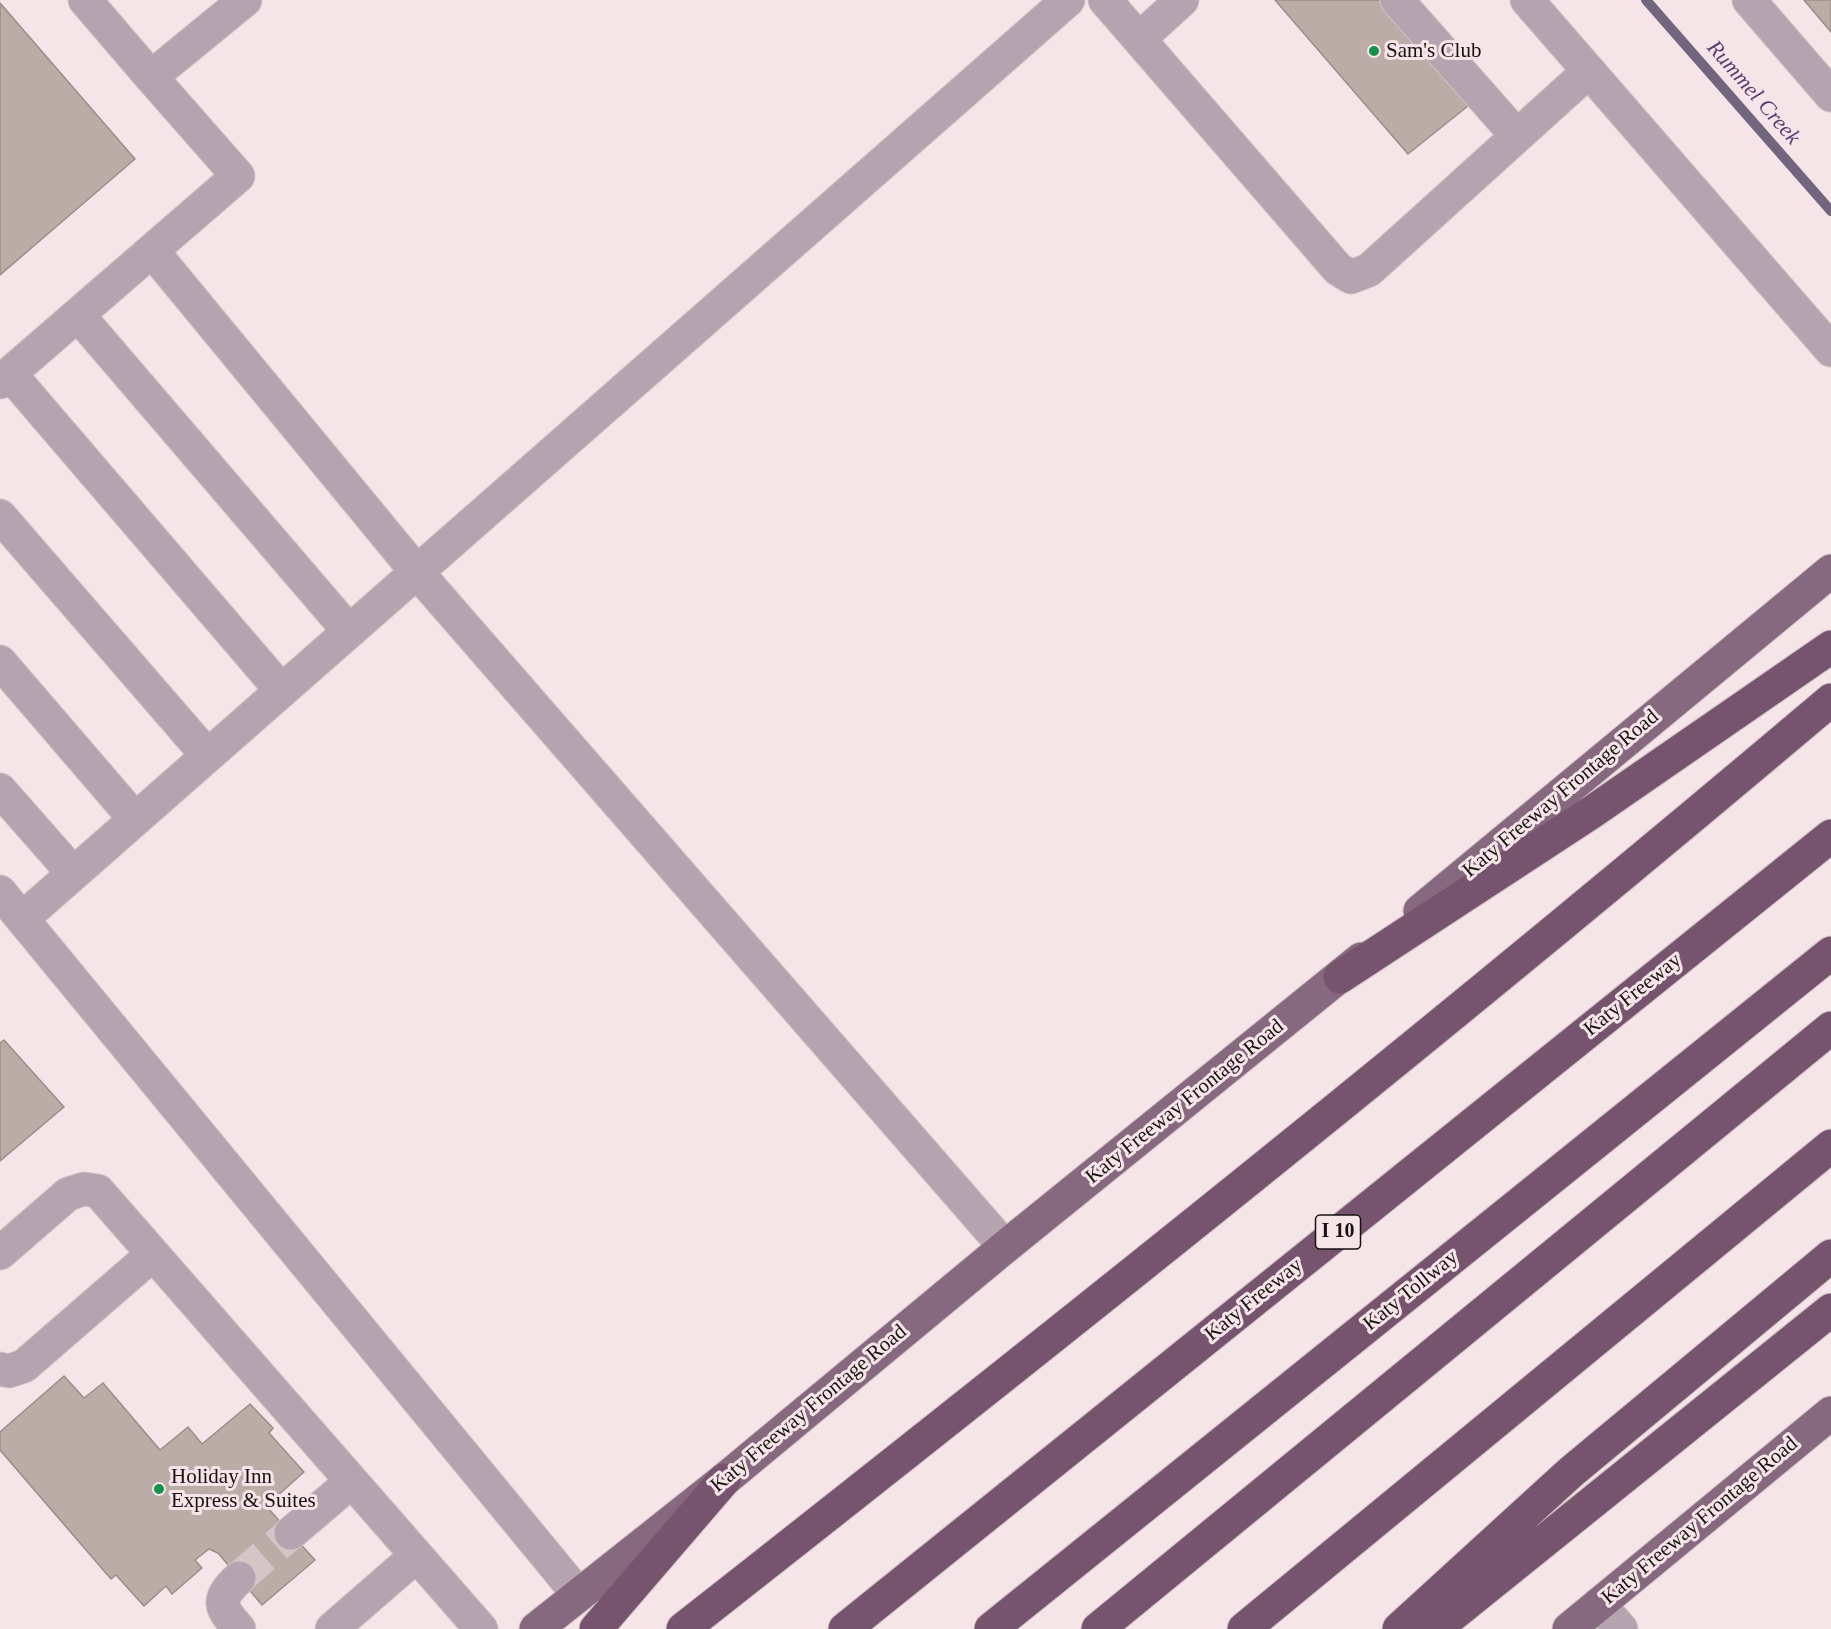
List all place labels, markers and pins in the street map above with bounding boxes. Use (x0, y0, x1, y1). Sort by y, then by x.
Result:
place label: Sam's Club (1386, 38, 1481, 64)
marker: Sam's Club (1367, 44, 1381, 58)
place label: Holiday Inn Express & Suites (171, 1464, 316, 1514)
marker: Holiday Inn Express & Suites (152, 1482, 166, 1496)

